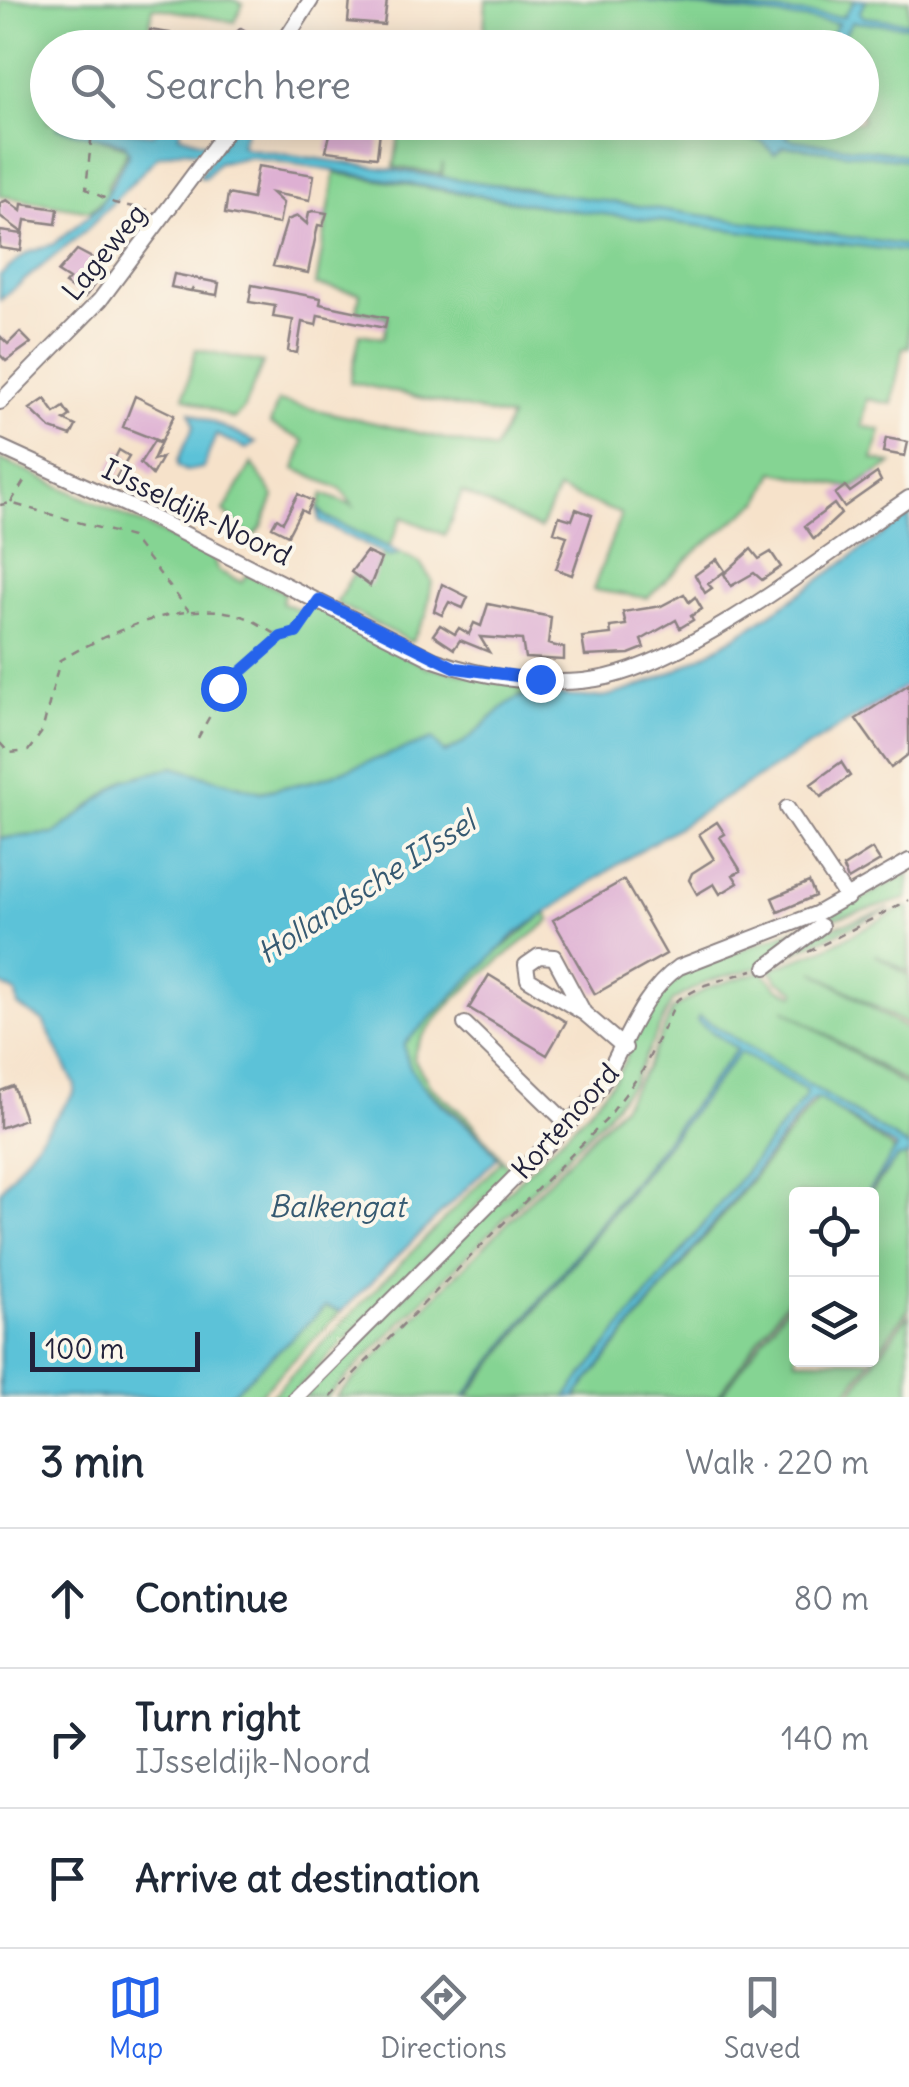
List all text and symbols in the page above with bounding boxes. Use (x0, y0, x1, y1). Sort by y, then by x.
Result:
search box (30, 30, 879, 140)
icon: search (65, 58, 120, 113)
text: Search here (145, 62, 351, 109)
street label: Lageweg (54, 196, 154, 308)
street label: IJsseldijk-Noord (96, 451, 298, 573)
route end (518, 657, 564, 703)
route start (201, 666, 247, 712)
water label: Hollandsche IJssel (250, 800, 486, 972)
street label: Kortenoord (504, 1056, 626, 1186)
water label: Balkengat (269, 1187, 409, 1225)
map controls (789, 1187, 879, 1367)
button: locate (789, 1187, 879, 1277)
button: layers (789, 1277, 879, 1367)
scale bar (30, 1327, 200, 1372)
text: 100 m (45, 1331, 124, 1367)
text: 3 min (40, 1436, 144, 1488)
text: Walk · 220 m (685, 1442, 869, 1483)
icon: ahead (40, 1571, 95, 1626)
text: Continue (135, 1575, 288, 1622)
text: 80 m (794, 1578, 869, 1619)
text: Turn right (135, 1694, 301, 1741)
icon: right (40, 1711, 95, 1766)
text: 140 m (781, 1718, 869, 1759)
text: IJsseldijk-Noord (135, 1741, 371, 1782)
icon: arrive (40, 1851, 95, 1906)
text: Arrive at destination (135, 1855, 480, 1902)
tab: Map (108, 1970, 163, 2066)
tab: Directions (380, 1970, 507, 2066)
tab: Saved (724, 1970, 801, 2066)

